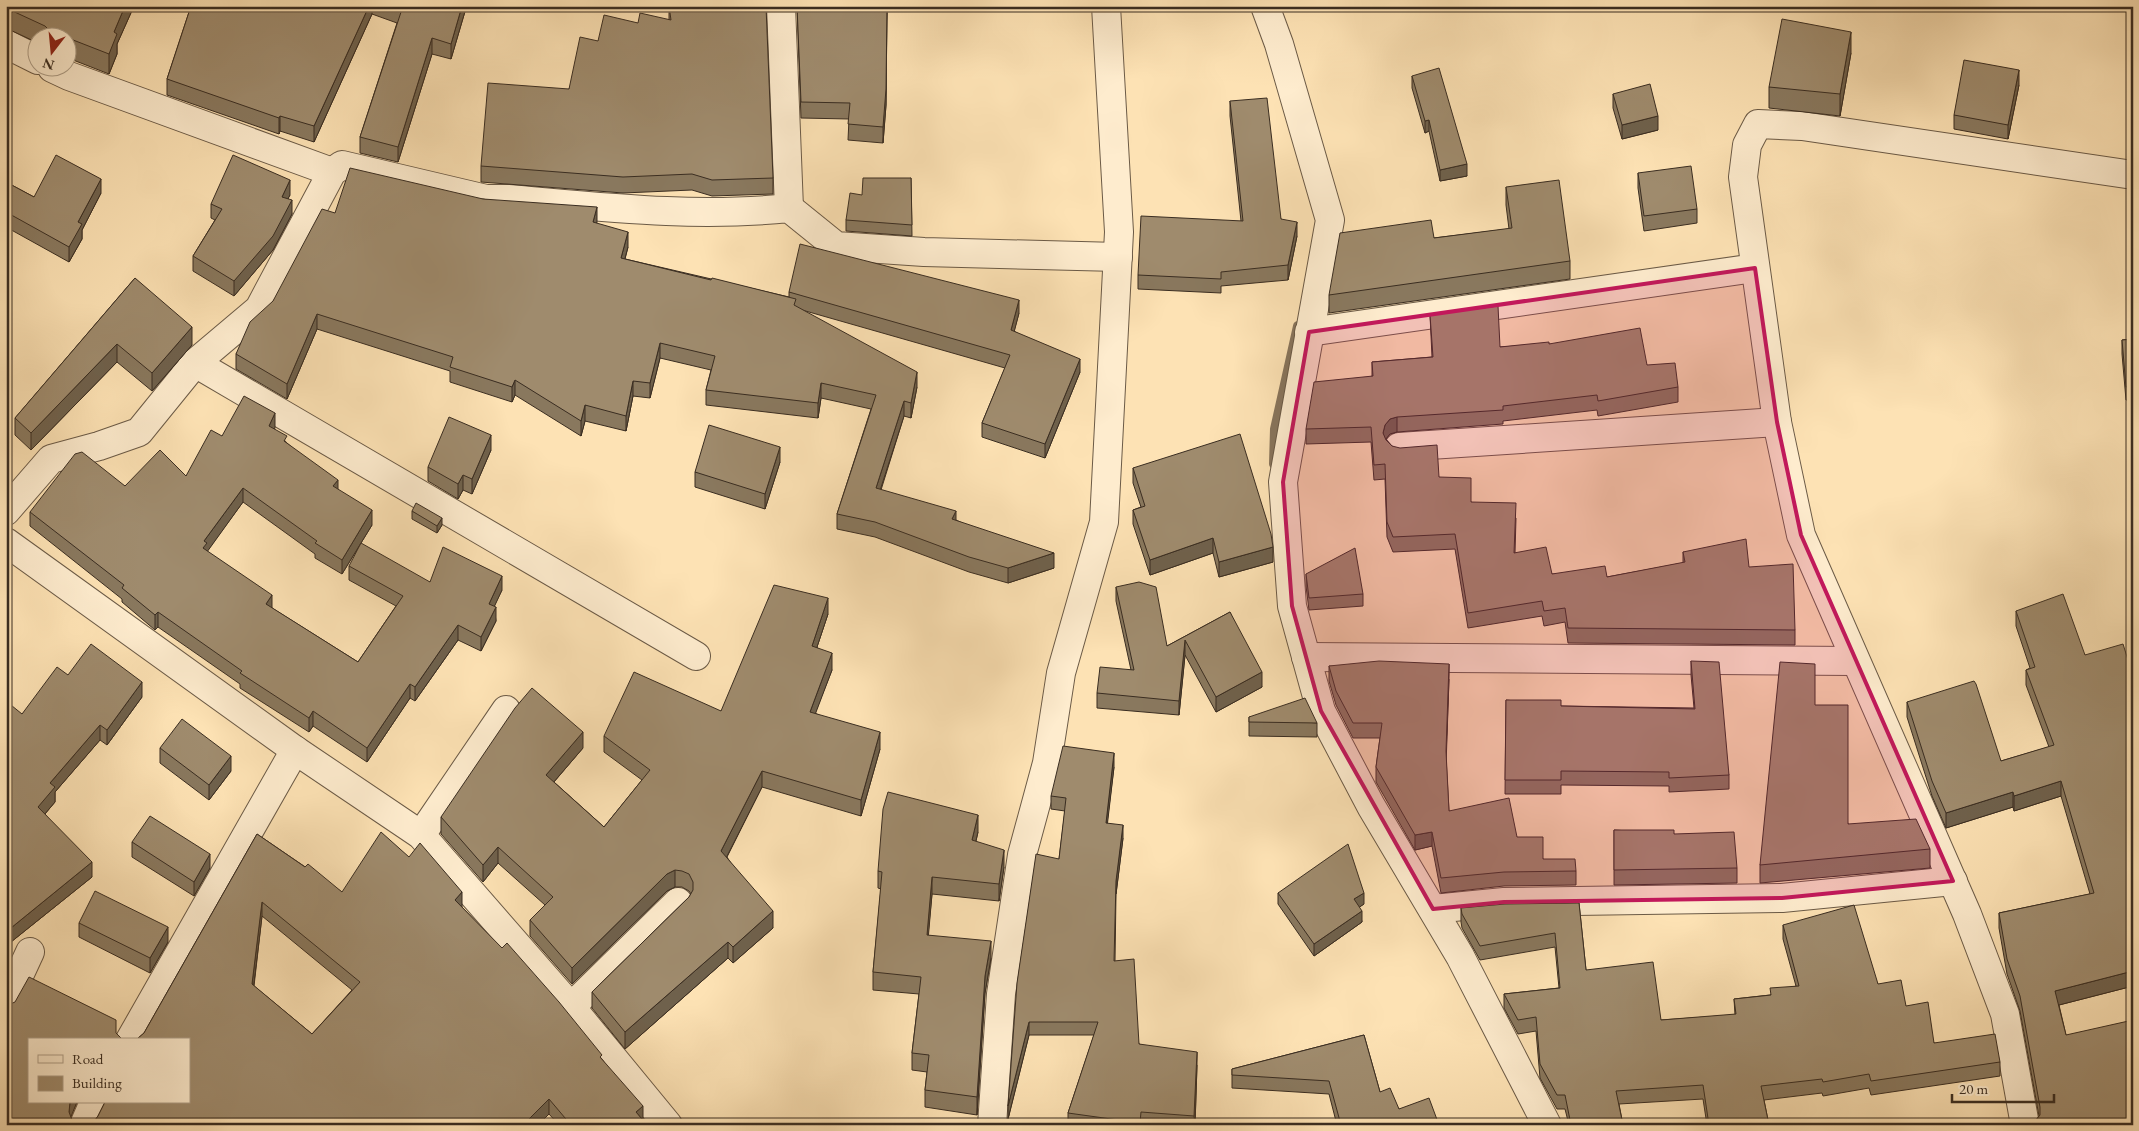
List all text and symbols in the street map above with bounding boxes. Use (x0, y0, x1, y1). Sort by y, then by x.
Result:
north arrow (28, 28, 78, 78)
text: N (40, 54, 56, 75)
legend (28, 1038, 190, 1104)
text: Road (72, 1049, 104, 1068)
scale bar (1952, 1071, 2054, 1103)
text: Building (72, 1073, 122, 1092)
text: 20 m (1959, 1079, 1988, 1098)

